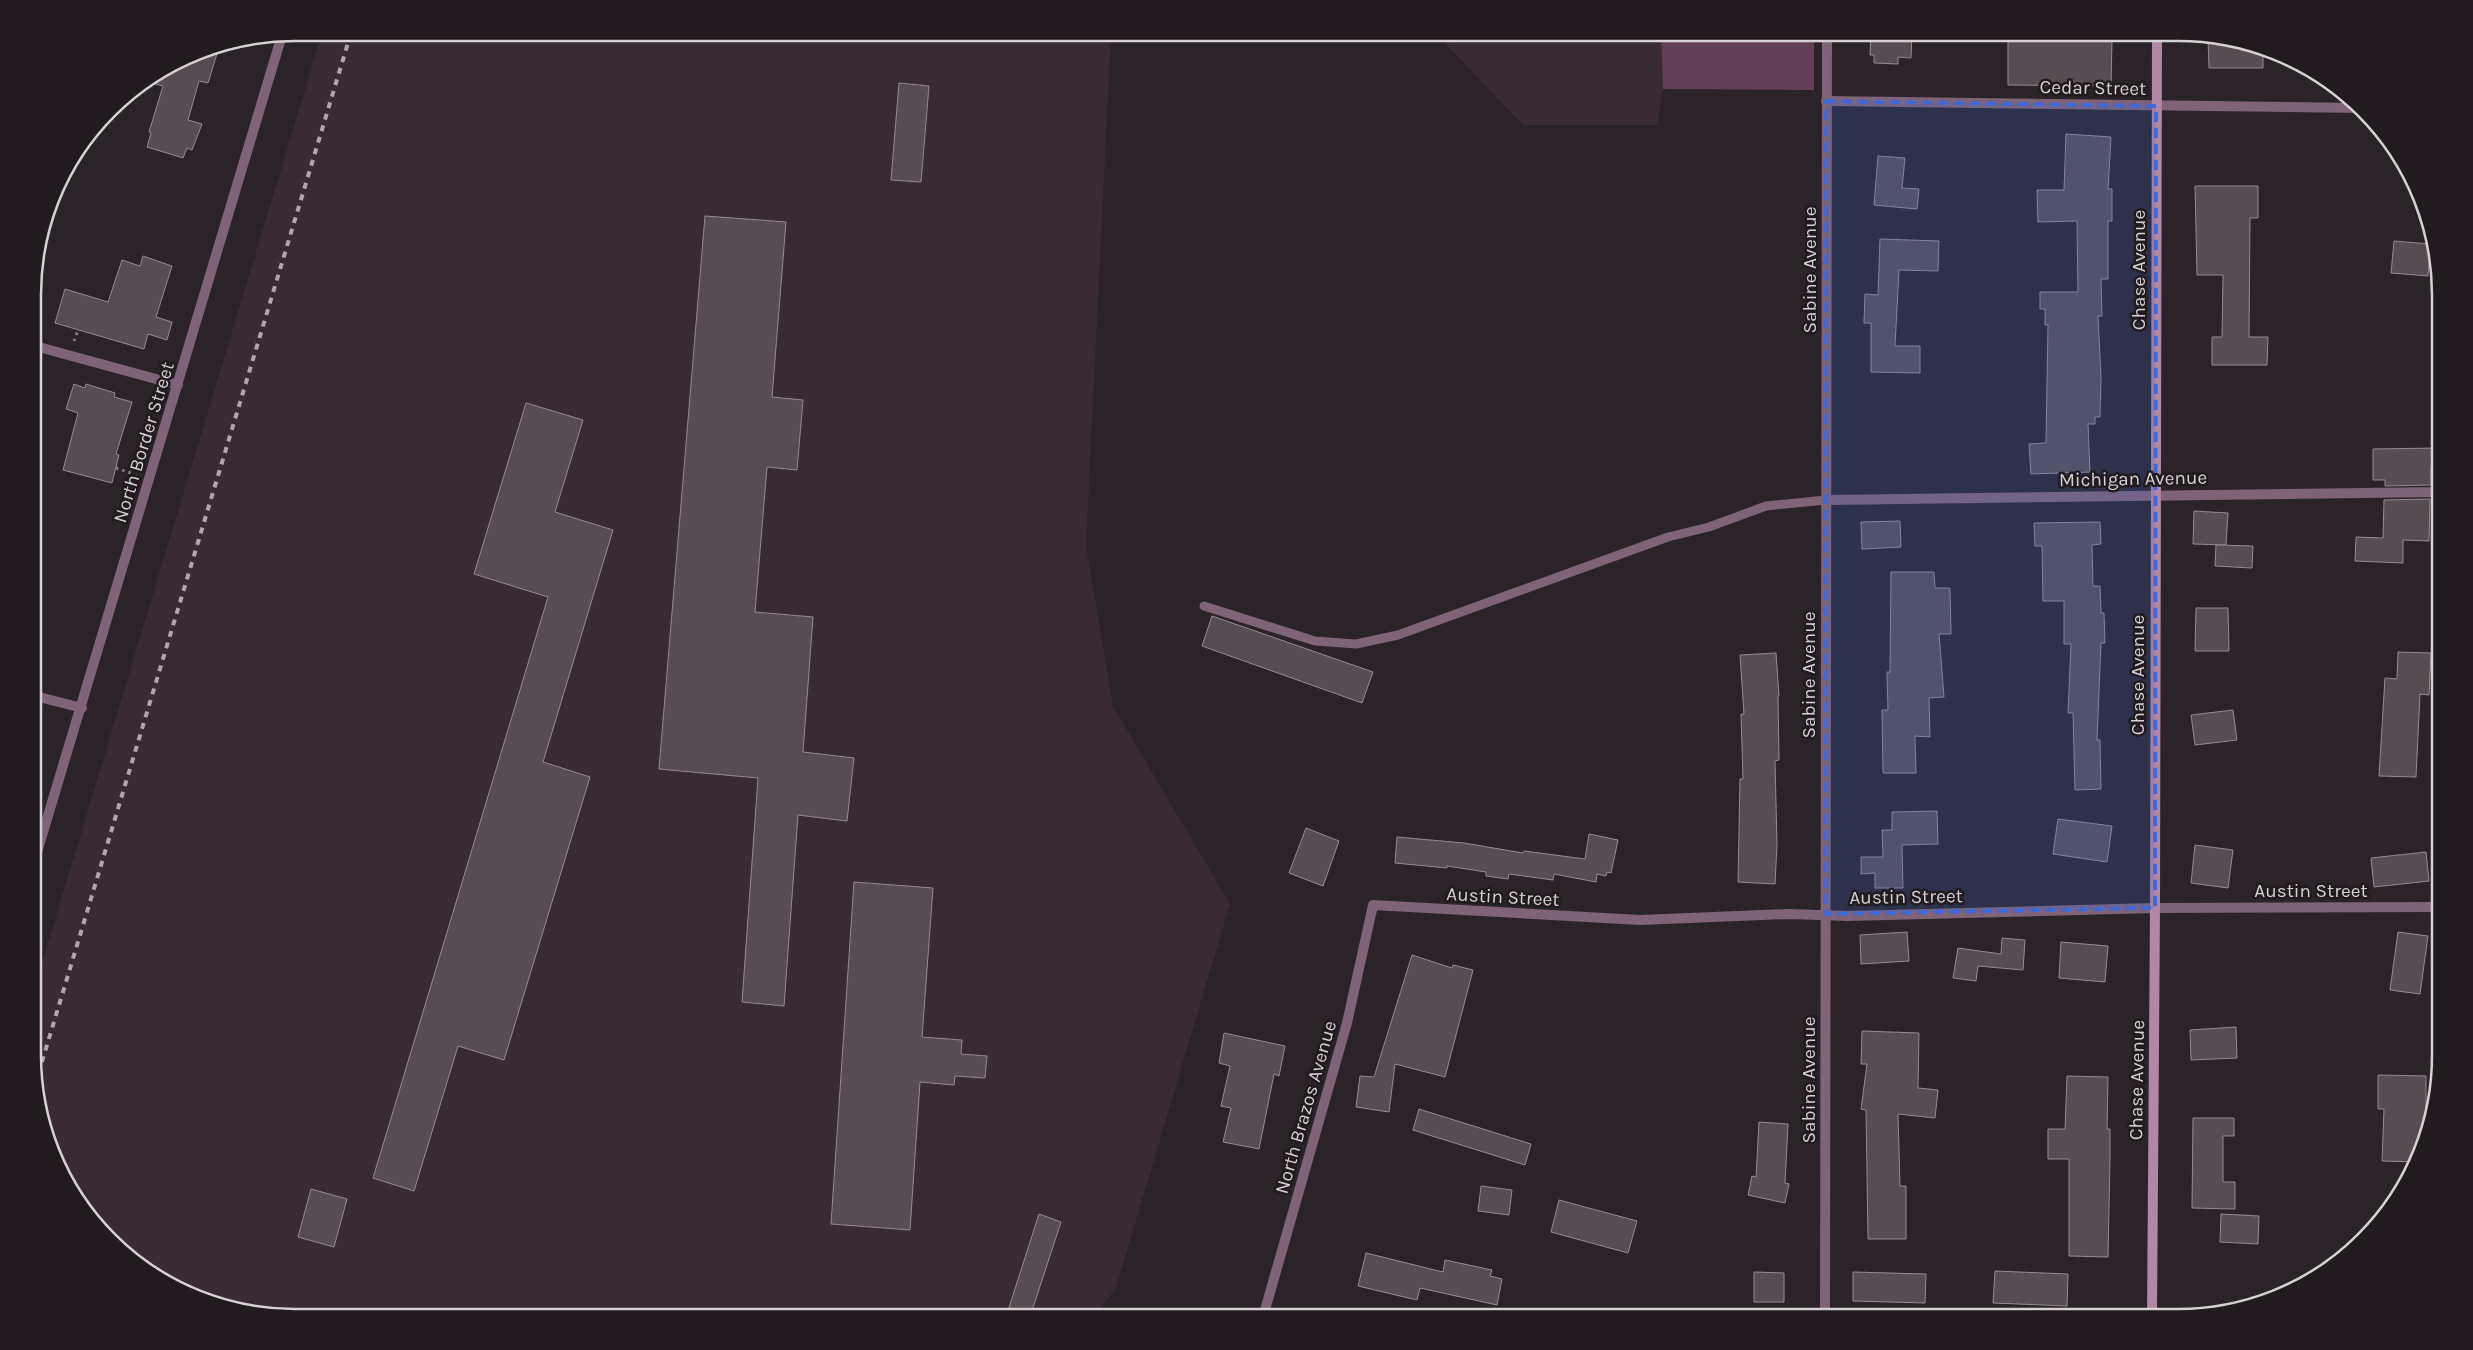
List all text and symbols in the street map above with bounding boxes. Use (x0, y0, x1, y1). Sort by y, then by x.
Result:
street label: Cedar Street (2039, 76, 2147, 100)
street label: Sabine Avenue (1799, 206, 1821, 334)
street label: Chase Avenue (2128, 210, 2150, 330)
street label: North Border Street (109, 359, 179, 525)
street label: Michigan Avenue (2059, 467, 2207, 491)
street label: Sabine Avenue (1798, 611, 1820, 739)
street label: Chase Avenue (2127, 615, 2149, 735)
street label: Austin Street (2254, 880, 2368, 902)
street label: Austin Street (1446, 883, 1560, 911)
street label: Austin Street (1849, 885, 1963, 909)
street label: Sabine Avenue (1798, 1016, 1820, 1144)
street label: North Brazos Avenue (1271, 1018, 1341, 1196)
street label: Chase Avenue (2125, 1020, 2149, 1140)

